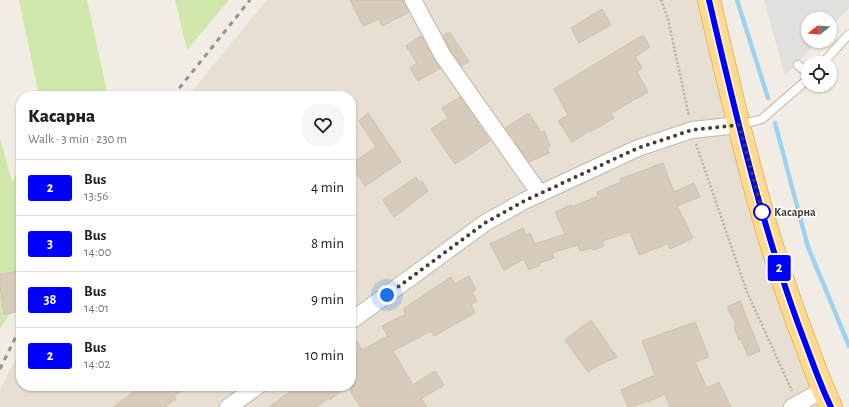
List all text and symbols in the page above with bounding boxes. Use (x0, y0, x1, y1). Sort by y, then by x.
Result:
north arrow (801, 12, 837, 48)
map controls (801, 12, 837, 92)
button: locate (801, 56, 837, 92)
button: heart (302, 104, 344, 146)
text: Касарна (28, 107, 95, 126)
text: Walk · 3 min · 230 m (28, 133, 127, 146)
text: Bus (84, 172, 106, 187)
text: 4 min (311, 180, 344, 195)
text: 2 (47, 181, 53, 195)
text: 13:56 (84, 190, 108, 203)
marker: Касарна (753, 203, 771, 221)
place label: Касарна (774, 206, 816, 218)
text: Bus (84, 228, 106, 243)
text: 8 min (311, 236, 344, 251)
text: 3 (47, 237, 53, 251)
text: 14:00 (84, 246, 111, 259)
line badge: 2 (766, 255, 792, 281)
text: 2 (776, 261, 782, 275)
text: Bus (84, 284, 106, 299)
your location (377, 285, 397, 305)
text: 9 min (311, 292, 344, 307)
text: 38 (44, 293, 56, 307)
text: 14:01 (84, 302, 109, 315)
text: Bus (84, 340, 106, 355)
text: 10 min (305, 348, 344, 363)
text: 2 (47, 349, 53, 363)
text: 14:02 (84, 358, 110, 371)

